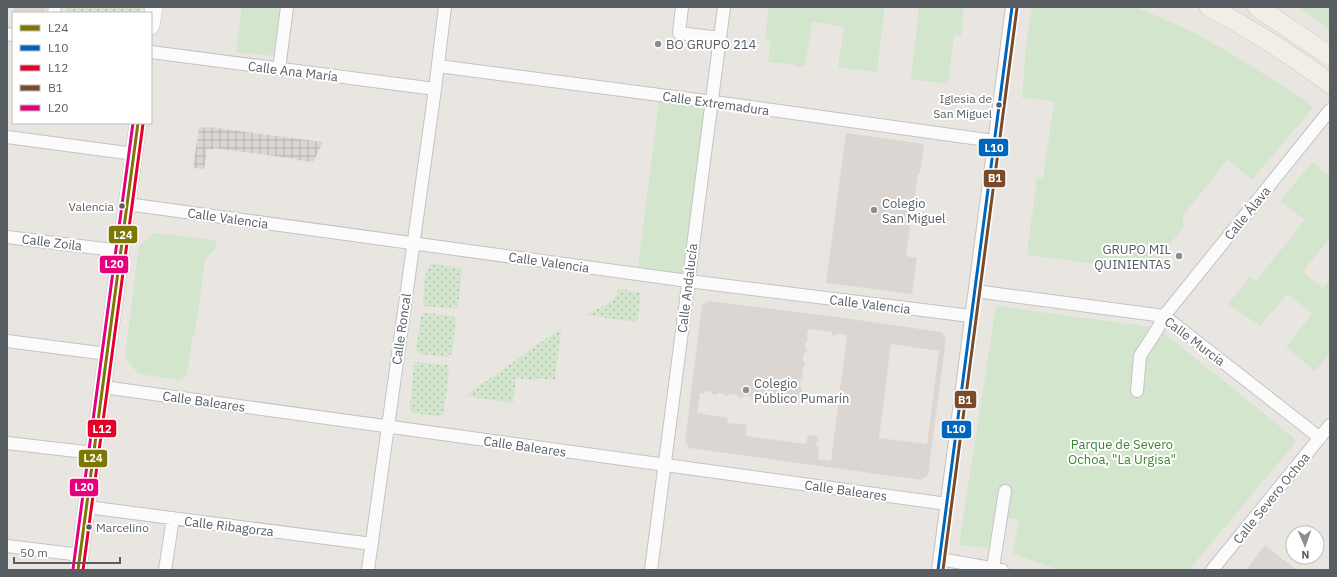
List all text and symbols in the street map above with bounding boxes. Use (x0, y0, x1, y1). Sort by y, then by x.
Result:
legend (12, 12, 152, 124)
text: L24 (48, 20, 68, 35)
place label: BO GRUPO 214 (666, 36, 757, 53)
marker: BO GRUPO 214 (653, 39, 663, 49)
text: L10 (48, 40, 68, 55)
street label: Calle Ana María (247, 58, 339, 85)
text: L12 (48, 60, 68, 75)
text: B1 (48, 80, 63, 95)
street label: Calle Extremadura (661, 88, 770, 119)
place label: Iglesia de San Miguel (933, 91, 992, 121)
text: L20 (48, 100, 68, 115)
marker: Iglesia de San Miguel (994, 100, 1004, 110)
line badge: L10 (978, 138, 1009, 157)
text: L10 (984, 141, 1004, 155)
line badge: B1 (983, 169, 1006, 188)
text: B1 (988, 171, 1002, 185)
street label: Calle Álava (1221, 183, 1274, 244)
place label: Colegio San Miguel (882, 195, 946, 227)
place label: Valencia (69, 199, 115, 214)
marker: Valencia (117, 201, 127, 211)
street label: Calle Valencia (186, 204, 270, 233)
marker: Colegio San Miguel (869, 205, 879, 215)
line badge: L24 (108, 225, 138, 244)
text: L24 (113, 228, 133, 242)
street label: Calle Zoila (21, 230, 83, 255)
place label: GRUPO MIL QUINIENTAS (1094, 241, 1171, 273)
street label: Calle Andalucía (674, 242, 701, 334)
street label: Calle Valencia (507, 248, 591, 277)
marker: GRUPO MIL QUINIENTAS (1174, 251, 1184, 261)
line badge: L20 (99, 255, 129, 274)
text: L20 (104, 257, 124, 271)
street label: Calle Valencia (828, 291, 911, 318)
street label: Calle Roncal (388, 292, 415, 366)
street label: Calle Murcia (1161, 313, 1228, 370)
place label: Colegio Público Pumarín (754, 375, 849, 407)
marker: Colegio Público Pumarín (741, 385, 751, 395)
street label: Calle Baleares (161, 387, 246, 416)
line badge: B1 (954, 390, 977, 409)
text: B1 (958, 393, 972, 407)
line badge: L12 (87, 419, 117, 438)
line badge: L10 (941, 420, 972, 439)
text: L12 (92, 422, 112, 436)
text: L10 (946, 422, 966, 436)
street label: Calle Baleares (482, 432, 567, 461)
park label: Parque de Severo Ochoa, "La Urgisa" (1068, 436, 1176, 468)
line badge: L24 (78, 449, 108, 468)
street label: Calle Severo Ochoa (1229, 449, 1313, 547)
text: L24 (83, 451, 103, 465)
street label: Calle Baleares (803, 476, 888, 505)
line badge: L20 (69, 478, 99, 497)
text: L20 (74, 480, 94, 494)
street label: Calle Ribagorza (183, 513, 275, 540)
place label: Marcelino (96, 520, 149, 535)
marker: Marcelino (84, 522, 94, 532)
north arrow (1285, 525, 1325, 565)
scale bar (14, 539, 120, 565)
text: 50 m (20, 545, 48, 560)
text: N (1301, 548, 1310, 562)

